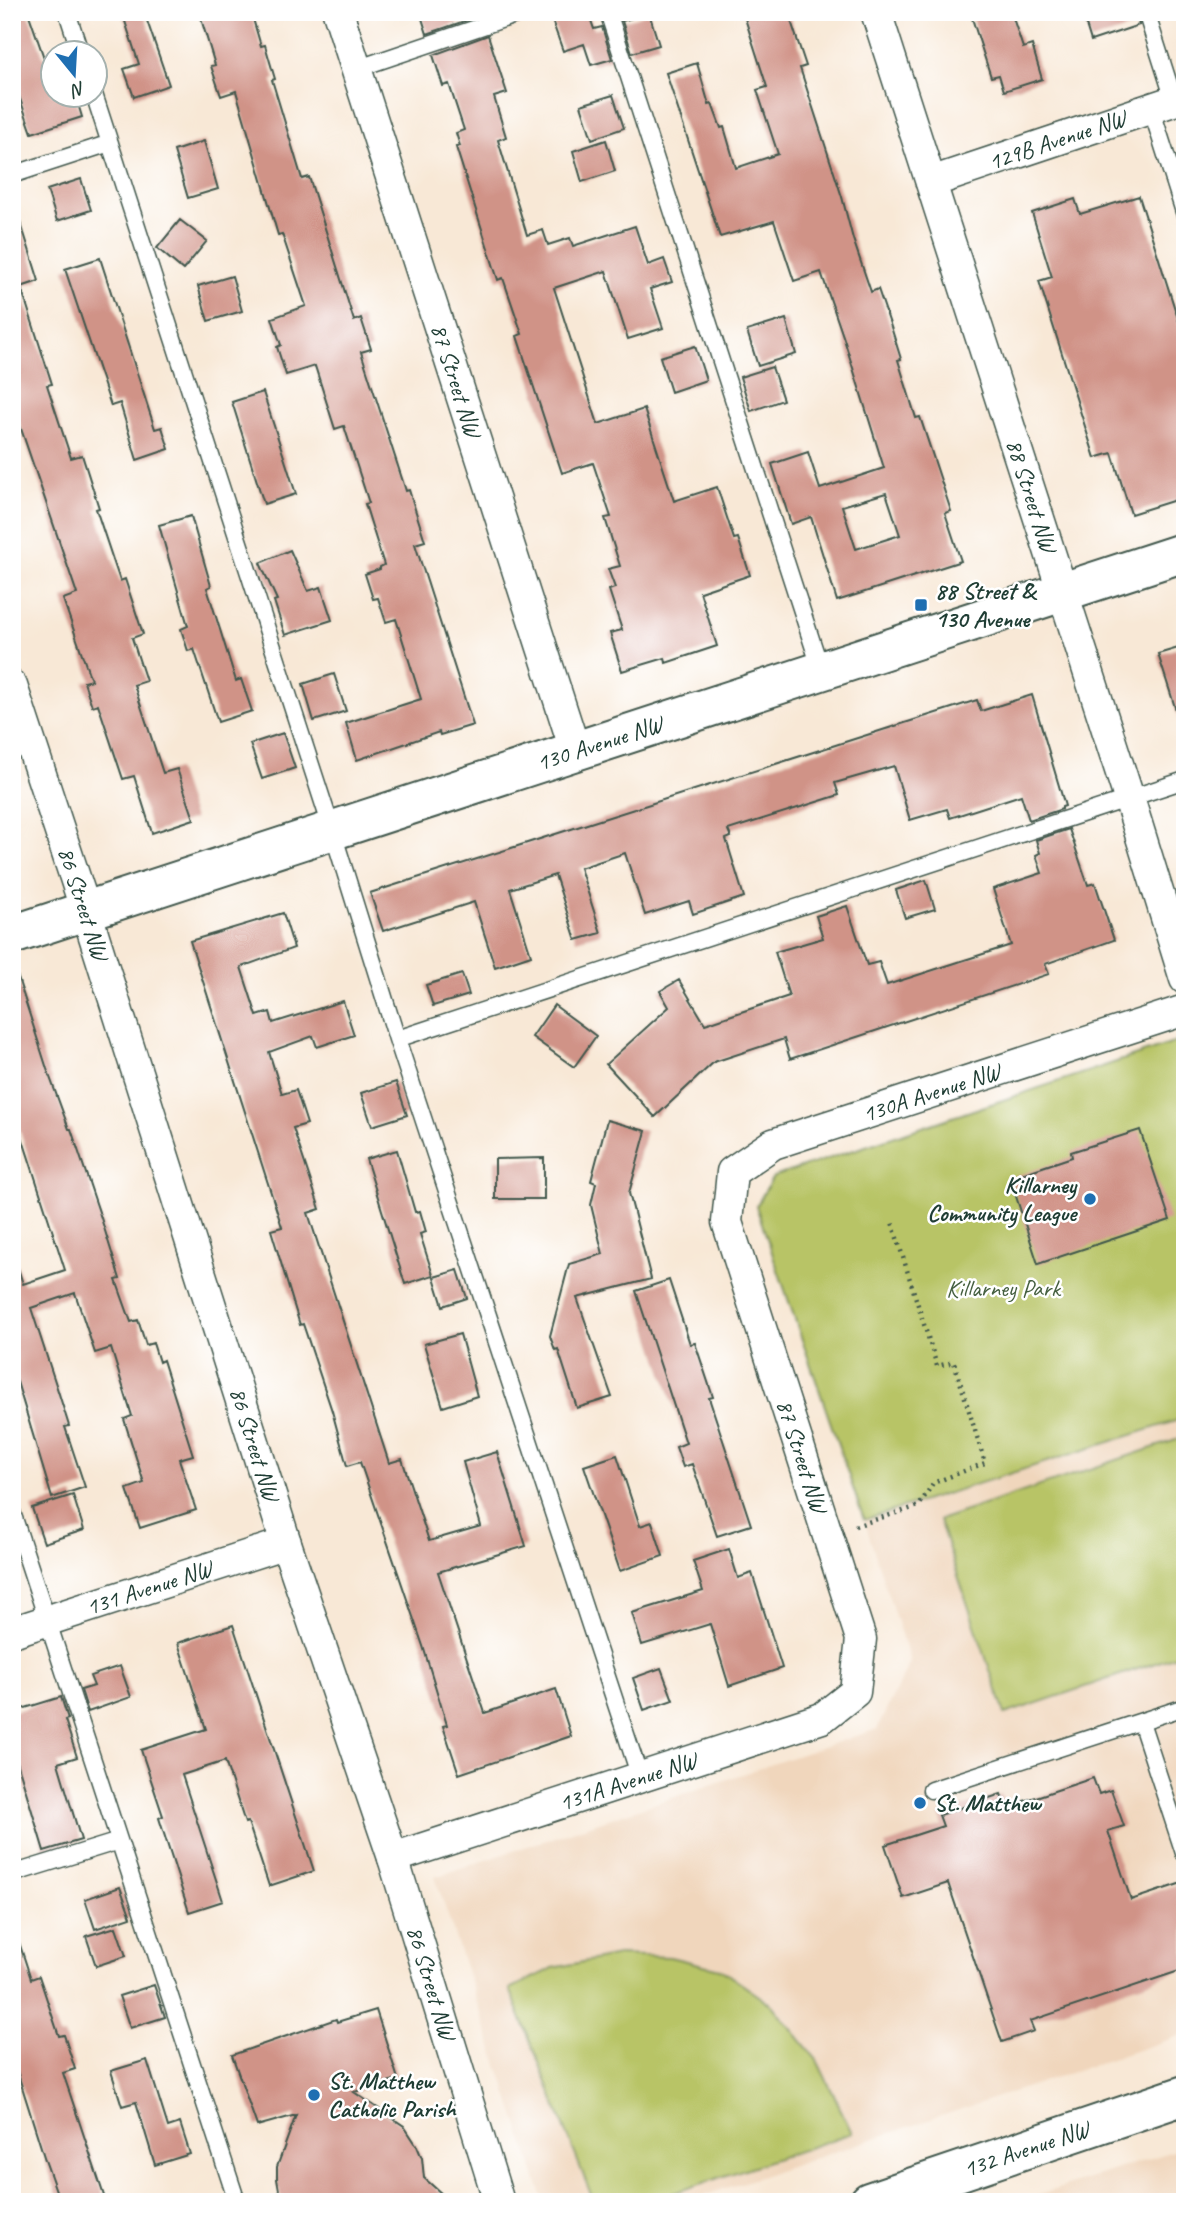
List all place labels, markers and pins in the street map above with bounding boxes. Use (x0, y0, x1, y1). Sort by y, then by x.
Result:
place label: 88 Street & 130 Avenue (935, 576, 1038, 634)
marker: 88 Street & 130 Avenue (913, 597, 929, 613)
place label: Killarney Community League (927, 1170, 1078, 1228)
marker: Killarney Community League (1082, 1191, 1098, 1207)
place label: St. Matthew (934, 1788, 1043, 1818)
marker: St. Matthew (912, 1795, 928, 1811)
place label: St. Matthew Catholic Parish (328, 2066, 457, 2124)
marker: St. Matthew Catholic Parish (306, 2087, 322, 2103)

